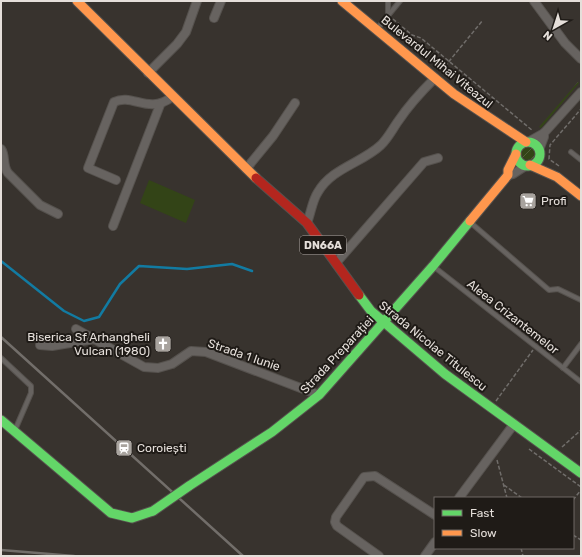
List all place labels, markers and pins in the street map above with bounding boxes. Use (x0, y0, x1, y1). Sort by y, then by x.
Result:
supermarket icon: Profi (518, 191, 538, 211)
place label: Profi (541, 194, 567, 208)
place label: Biserica Sf Arhangheli Vulcan (1980) (27, 330, 150, 358)
church icon: Biserica Sf Arhangheli Vulcan (1980) (153, 334, 173, 354)
station icon: Coroiești (114, 438, 134, 458)
place label: Coroiești (137, 441, 187, 455)

